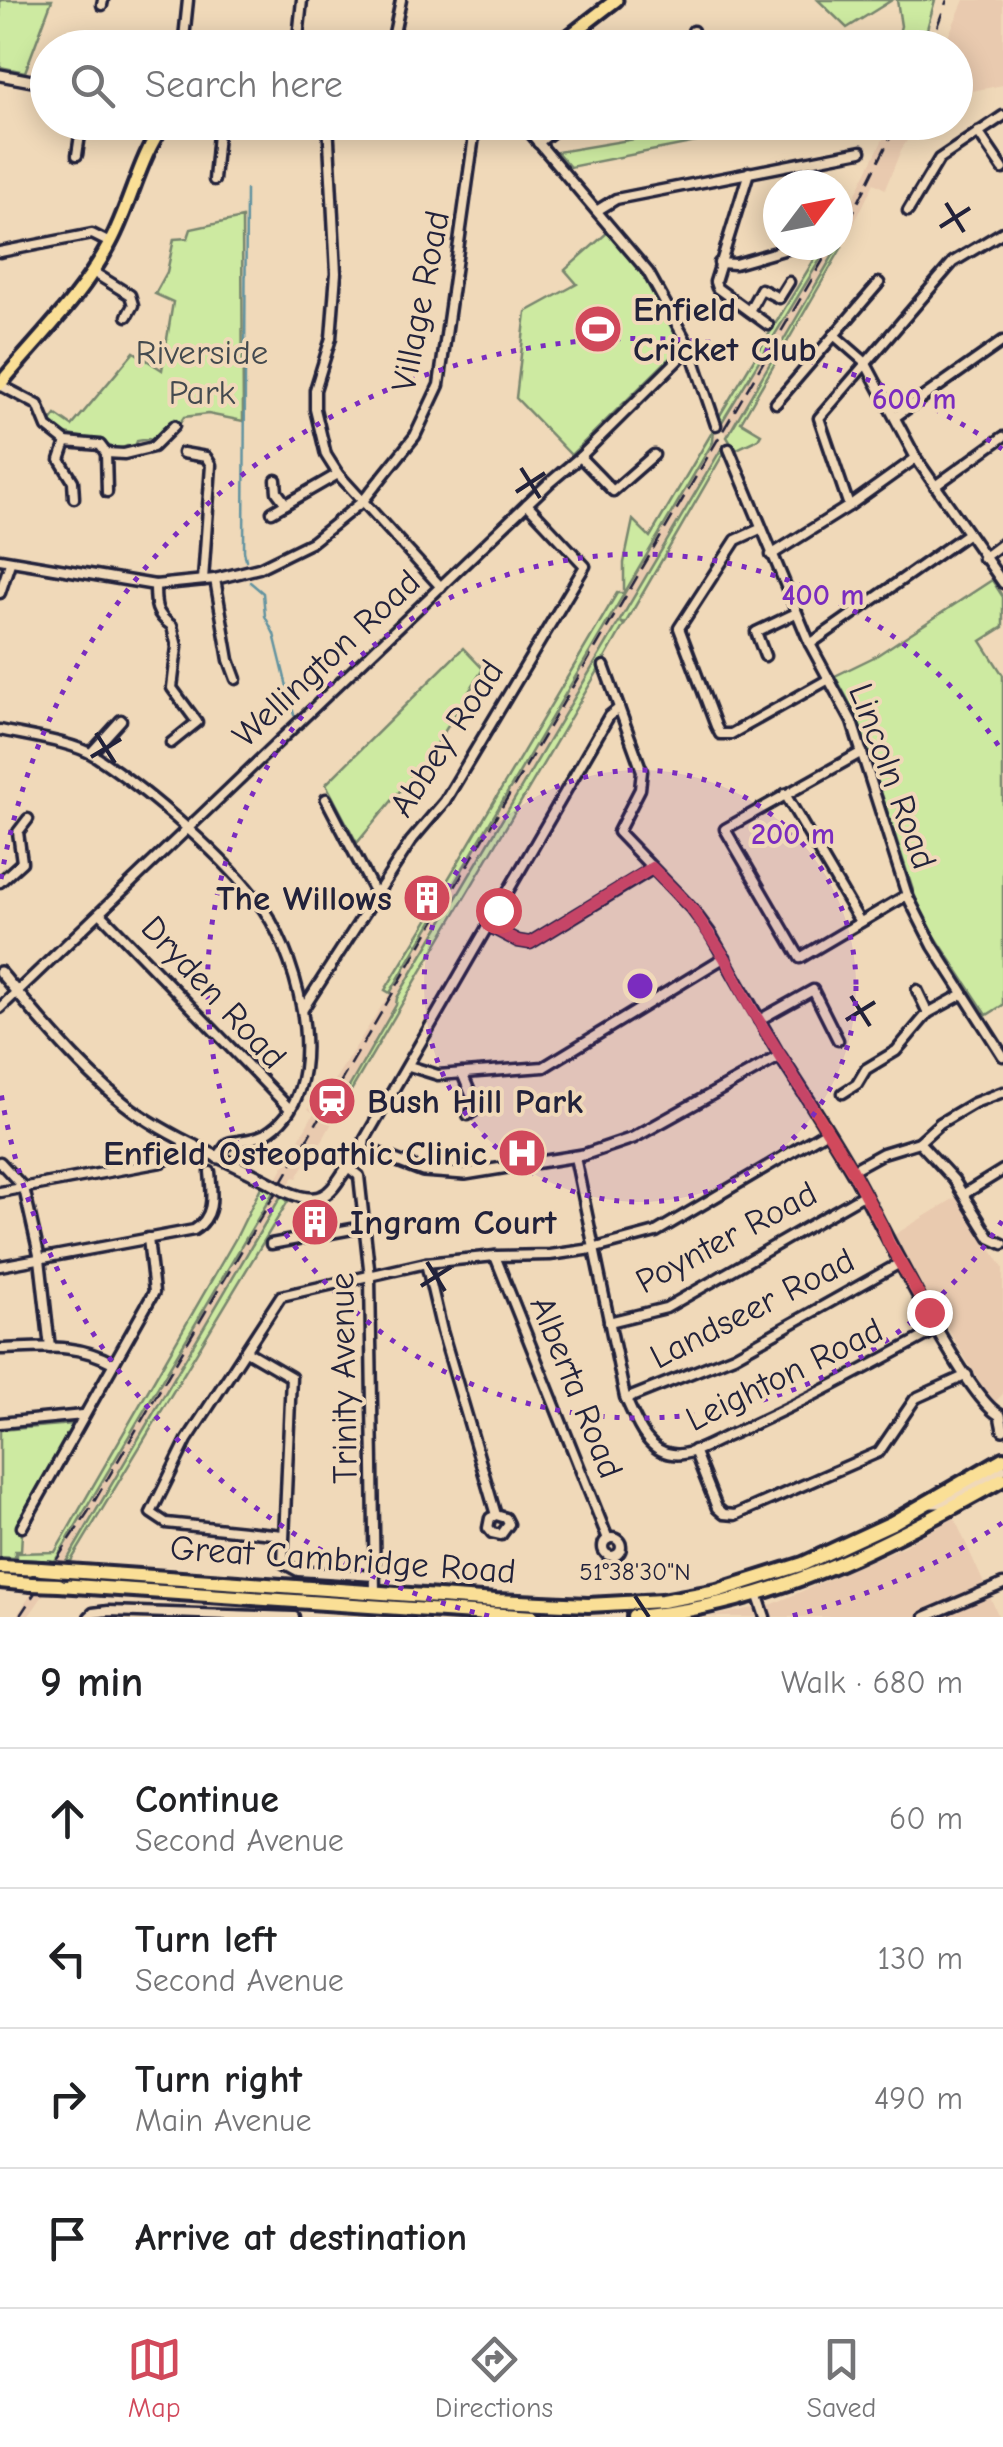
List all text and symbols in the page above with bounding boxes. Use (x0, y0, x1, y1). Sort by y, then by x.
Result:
search box (30, 30, 973, 140)
icon: search (65, 58, 120, 113)
text: Search here (145, 63, 343, 107)
north arrow (763, 170, 853, 260)
street label: Village Road (383, 207, 458, 395)
place label: Enfield Cricket Club (633, 289, 817, 370)
sports icon: Enfield Cricket Club (572, 303, 624, 355)
park label: Riverside Park (136, 332, 268, 413)
text: 600 m (872, 382, 956, 417)
street label: Wellington Road (224, 561, 428, 755)
text: 400 m (782, 578, 864, 613)
street label: Abbey Road (381, 652, 512, 824)
street label: Lincoln Road (840, 678, 945, 875)
text: 200 m (751, 817, 835, 852)
building icon: The Willows (401, 872, 453, 924)
place label: The Willows (216, 878, 392, 919)
route start (476, 888, 522, 934)
street label: Dryden Road (133, 908, 295, 1077)
centre of rings (622, 968, 658, 1004)
station icon: Bush Hill Park (306, 1075, 358, 1127)
place label: Bush Hill Park (367, 1081, 583, 1122)
hospital icon: Enfield Osteopathic Clinic (496, 1127, 548, 1179)
place label: Enfield Osteopathic Clinic (103, 1133, 487, 1174)
street label: Poynter Road (629, 1173, 824, 1302)
building icon: Ingram Court (289, 1196, 341, 1248)
place label: Ingram Court (350, 1202, 557, 1243)
street label: Landseer Road (643, 1239, 861, 1377)
street label: Trinity Avenue (321, 1272, 366, 1484)
street label: Alberta Road (521, 1290, 632, 1484)
route end (907, 1290, 953, 1336)
street label: Leighton Road (679, 1309, 889, 1440)
street label: Great Cambridge Road (169, 1527, 517, 1592)
text: 51°38'30"N (579, 1557, 691, 1586)
text: 9 min (40, 1658, 143, 1707)
text: Walk · 680 m (781, 1664, 963, 1701)
text: Continue (135, 1778, 279, 1822)
icon: ahead (40, 1791, 95, 1846)
text: 60 m (889, 1800, 963, 1837)
text: Second Avenue (135, 1822, 344, 1859)
text: Turn left (135, 1918, 276, 1962)
icon: left (40, 1931, 95, 1986)
text: 130 m (877, 1940, 963, 1977)
text: Second Avenue (135, 1962, 344, 1999)
text: Turn right (135, 2058, 302, 2102)
icon: right (40, 2071, 95, 2126)
text: 490 m (874, 2080, 963, 2117)
text: Main Avenue (135, 2102, 311, 2139)
icon: arrive (40, 2211, 95, 2266)
text: Arrive at destination (135, 2216, 467, 2260)
tab: Map (127, 2332, 182, 2424)
tab: Directions (435, 2332, 553, 2424)
tab: Saved (806, 2332, 876, 2424)

